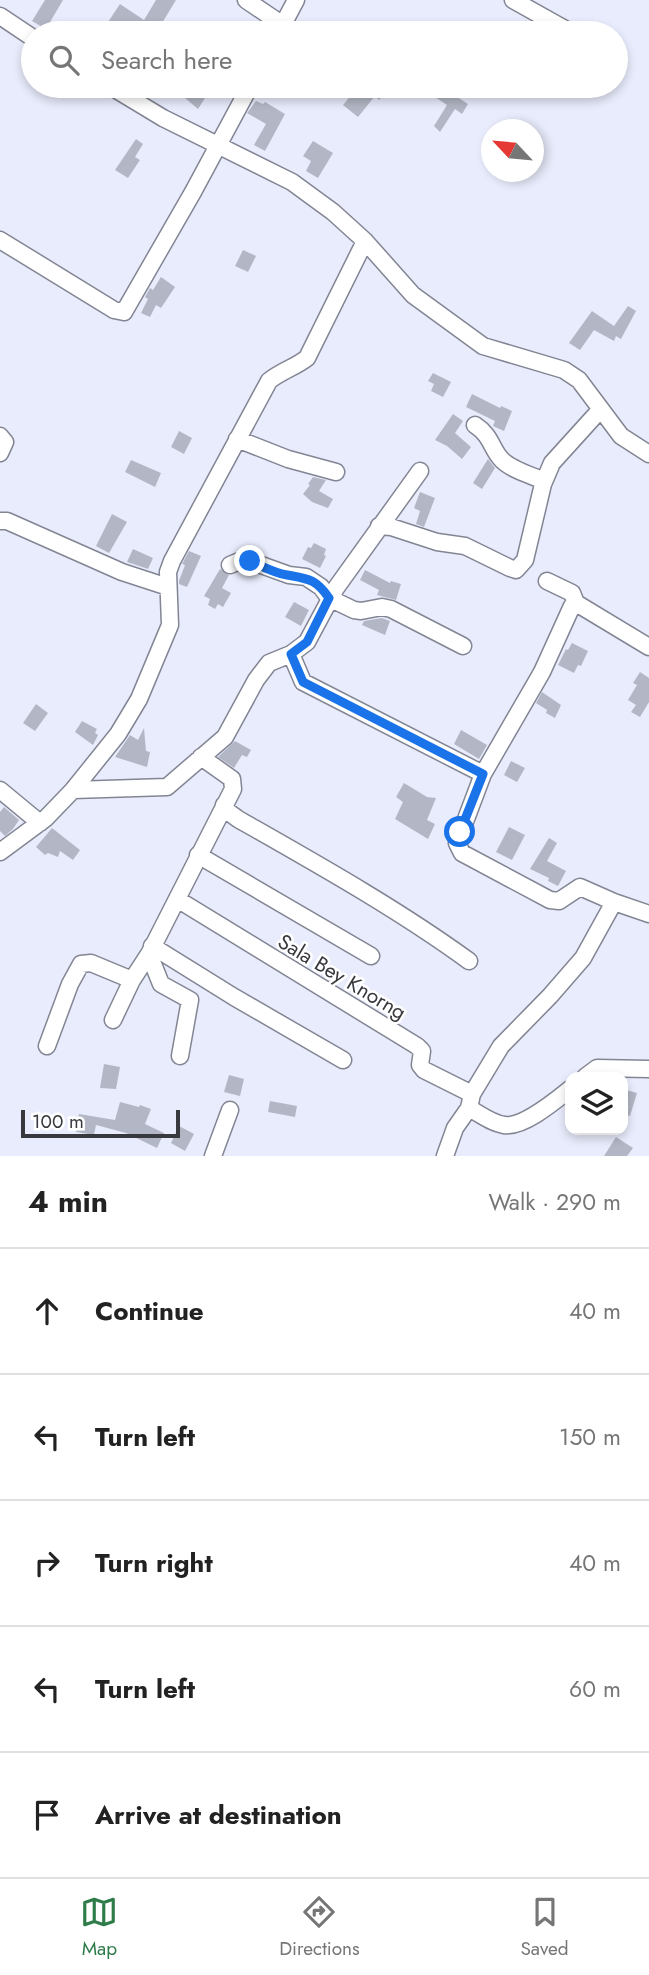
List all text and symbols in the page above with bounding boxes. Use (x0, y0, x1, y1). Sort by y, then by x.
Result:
search box (21, 21, 628, 98)
icon: search (45, 41, 83, 79)
text: Search here (101, 41, 233, 79)
north arrow (481, 119, 544, 182)
route end (234, 545, 265, 576)
route start (444, 816, 475, 847)
street label: Sala Bey Knorng (272, 927, 412, 1027)
map controls (565, 1072, 628, 1135)
button: layers (565, 1072, 628, 1135)
scale bar (21, 1107, 180, 1139)
text: 100 m (32, 1108, 84, 1135)
text: 4 min (28, 1180, 108, 1223)
text: Walk · 290 m (488, 1185, 621, 1219)
icon: ahead (28, 1292, 66, 1330)
text: Continue (95, 1292, 204, 1330)
text: 40 m (569, 1294, 621, 1328)
icon: left (28, 1418, 66, 1456)
text: Turn left (95, 1418, 195, 1456)
text: 150 m (559, 1420, 621, 1454)
icon: right (28, 1544, 66, 1582)
text: Turn right (95, 1544, 213, 1582)
text: 40 m (569, 1546, 621, 1580)
icon: left (28, 1670, 66, 1708)
text: Turn left (95, 1670, 195, 1708)
text: 60 m (569, 1672, 621, 1706)
icon: arrive (28, 1796, 66, 1834)
text: Arrive at destination (95, 1796, 342, 1834)
tab: Map (80, 1893, 118, 1962)
tab: Directions (279, 1893, 360, 1962)
tab: Saved (520, 1893, 569, 1962)

